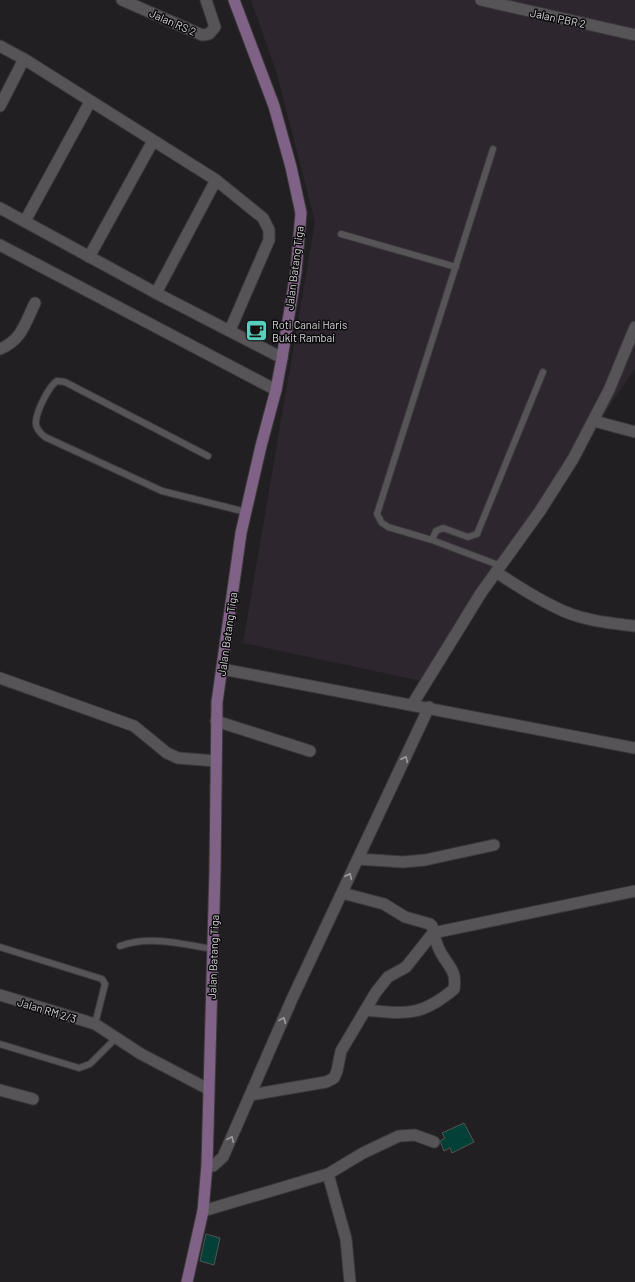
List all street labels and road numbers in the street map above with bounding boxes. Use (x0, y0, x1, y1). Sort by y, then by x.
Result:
street label: Jalan RS 2 (148, 6, 198, 38)
street label: Jalan PBR 2 (529, 6, 587, 30)
street label: Jalan Batang Tiga (282, 225, 306, 311)
street label: Jalan Batang Tiga (215, 591, 239, 677)
street label: Jalan Batang Tiga (205, 914, 221, 1000)
street label: Jalan RM 2/3 (16, 995, 78, 1025)

